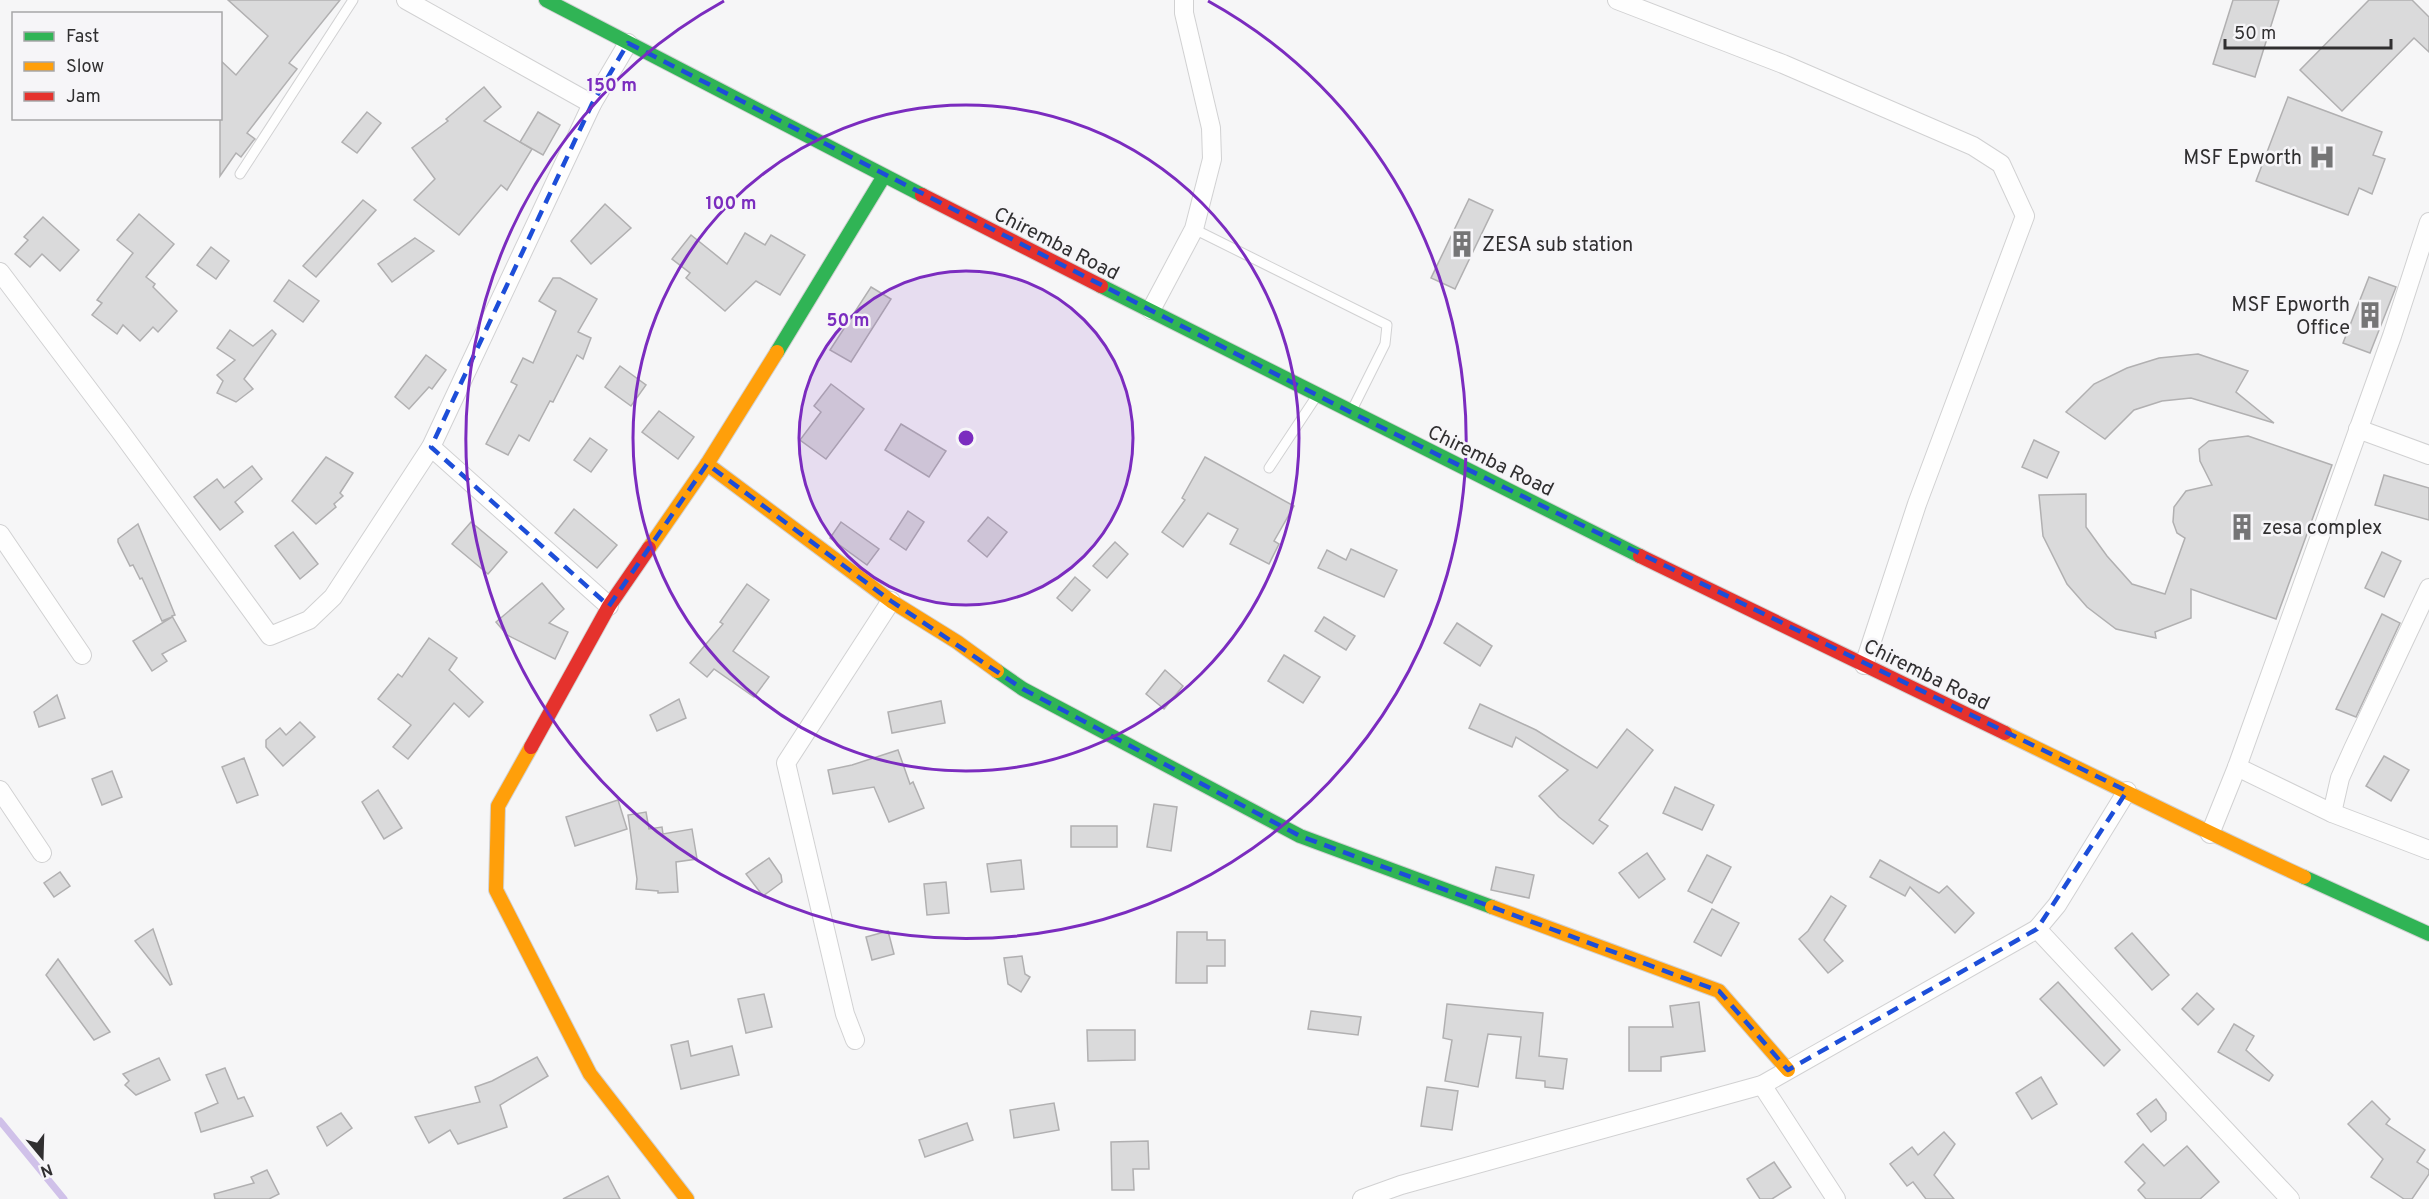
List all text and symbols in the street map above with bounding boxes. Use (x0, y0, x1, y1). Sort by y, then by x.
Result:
legend (12, 12, 222, 120)
scale bar (2225, 12, 2392, 50)
text: 50 m (2234, 23, 2276, 46)
text: Fast (66, 26, 99, 49)
text: Slow (66, 56, 104, 79)
text: 150 m (587, 75, 637, 98)
text: Jam (66, 86, 101, 109)
hospital icon: MSF Epworth (2307, 142, 2337, 172)
place label: MSF Epworth (2183, 146, 2302, 172)
text: 100 m (705, 193, 757, 216)
street label: Chiremba Road (989, 202, 1123, 288)
building icon: ZESA sub station (1447, 229, 1477, 259)
place label: ZESA sub station (1482, 233, 1633, 259)
place label: MSF Epworth Office (2231, 293, 2350, 342)
building icon: MSF Epworth Office (2355, 300, 2385, 330)
text: 50 m (826, 310, 870, 333)
street label: Chiremba Road (1423, 420, 1558, 504)
centre of rings (956, 428, 976, 448)
building icon: zesa complex (2227, 512, 2257, 542)
place label: zesa complex (2262, 516, 2382, 542)
street label: Chiremba Road (1859, 634, 1994, 718)
north arrow (12, 1127, 72, 1187)
text: N (38, 1158, 55, 1181)

